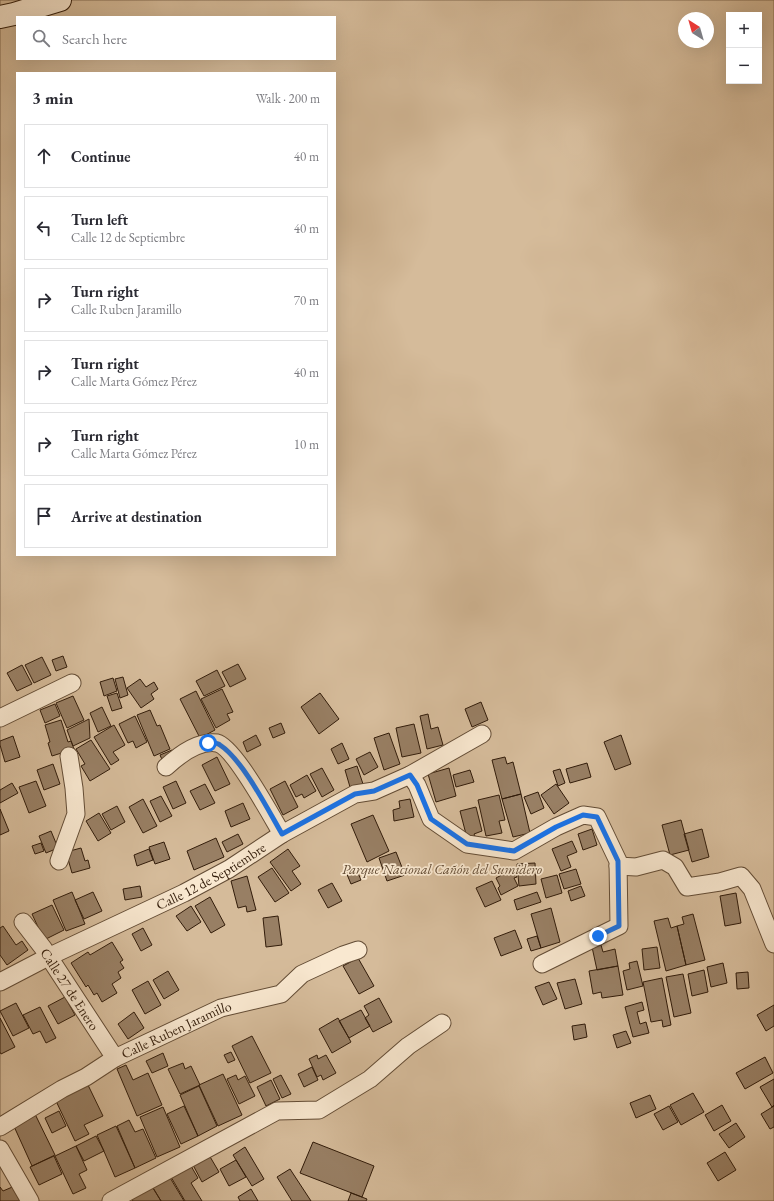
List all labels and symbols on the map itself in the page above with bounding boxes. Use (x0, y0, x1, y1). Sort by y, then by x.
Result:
north arrow (678, 12, 714, 48)
route start (199, 734, 217, 752)
street label: Calle 12 de Septiembre (153, 838, 270, 914)
park label: Parque Nacional Cañón del Sumidero (342, 860, 543, 879)
route end (589, 927, 607, 945)
street label: Calle 27 de Enero (36, 945, 103, 1034)
street label: Calle Ruben Jaramillo (118, 997, 233, 1063)

